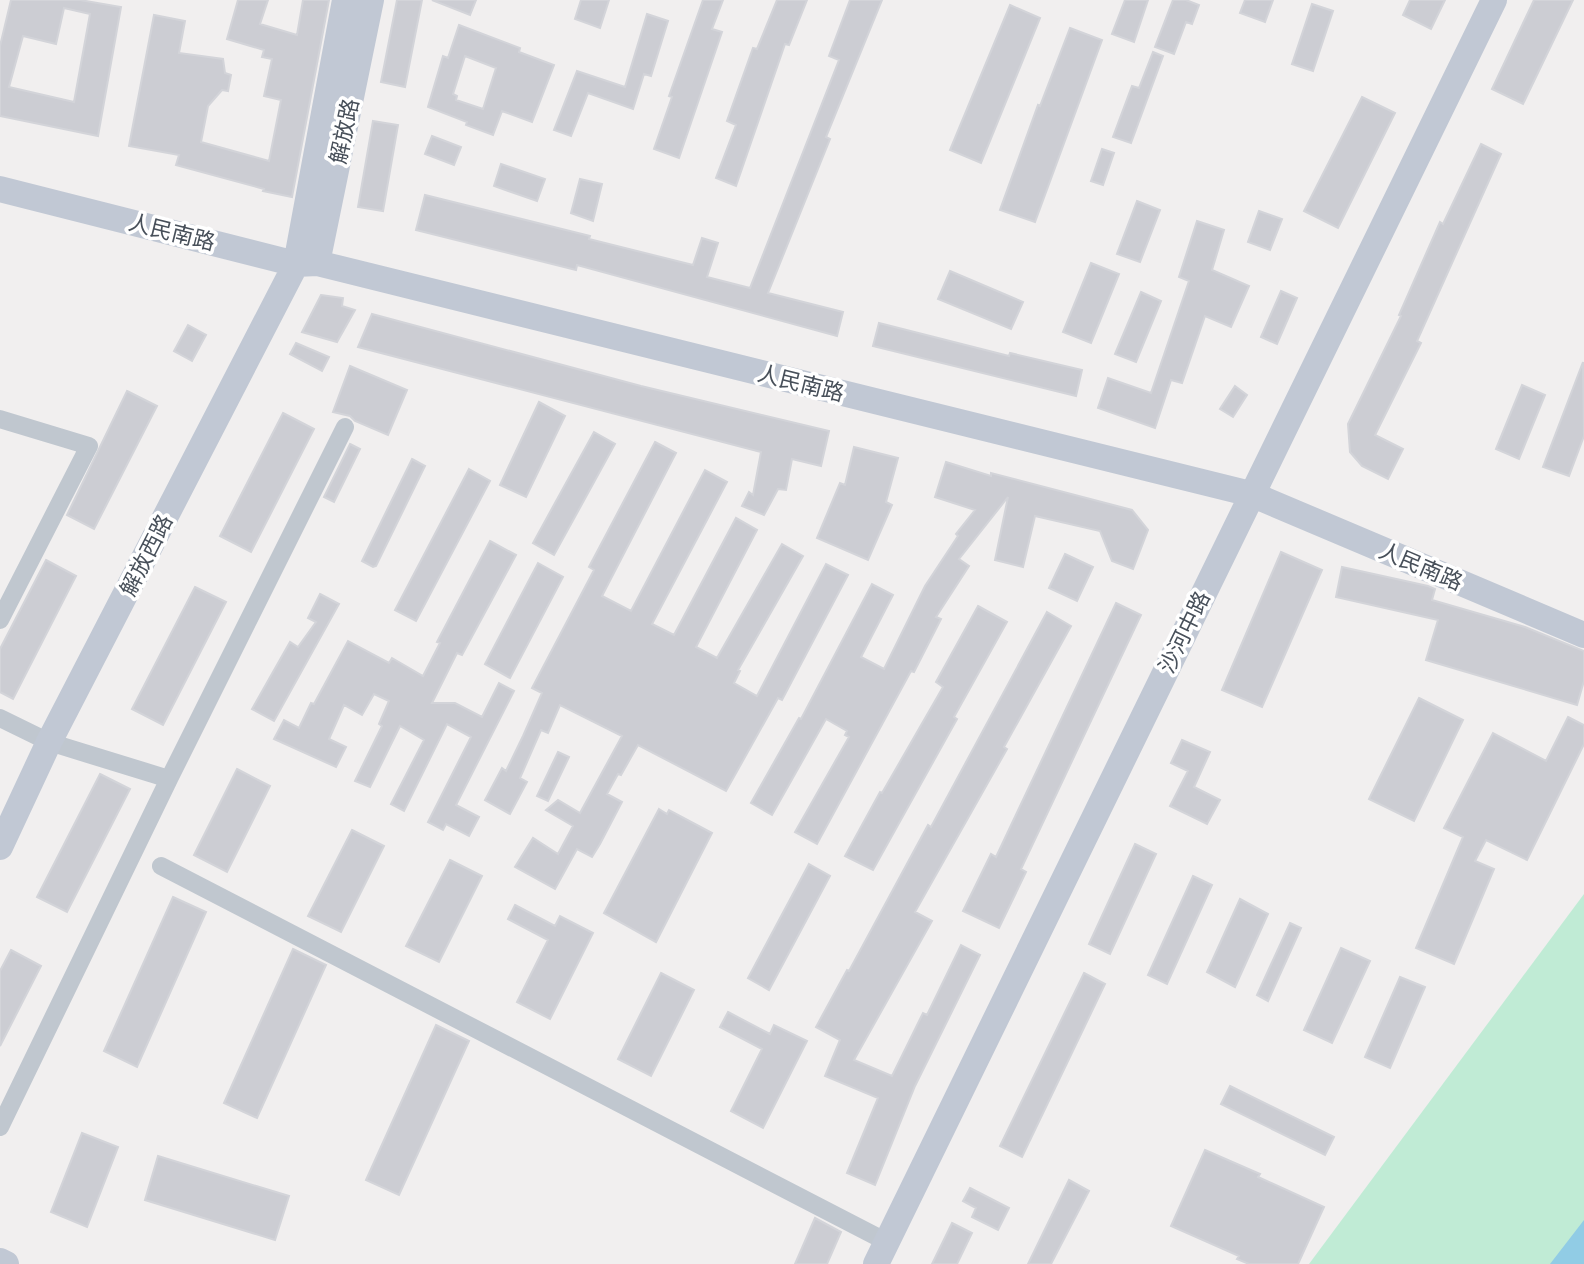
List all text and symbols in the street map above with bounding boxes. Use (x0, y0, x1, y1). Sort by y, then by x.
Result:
street label: 解放路 (324, 96, 365, 166)
street label: 人民南路 (126, 209, 218, 256)
street label: 人民南路 (755, 360, 847, 407)
street label: 解放西路 (114, 510, 178, 601)
street label: 人民南路 (1375, 537, 1467, 596)
street label: 沙河中路 (1153, 587, 1216, 678)

